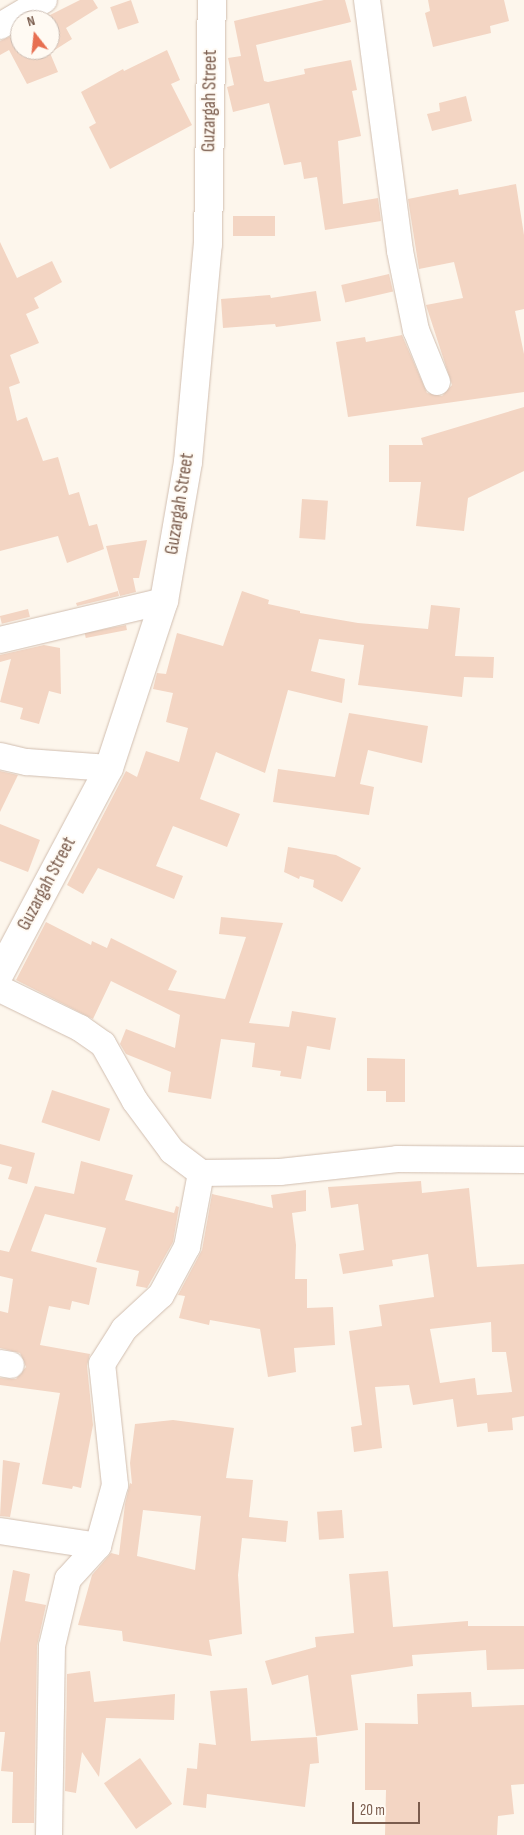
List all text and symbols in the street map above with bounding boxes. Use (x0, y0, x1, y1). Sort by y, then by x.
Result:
north arrow (10, 10, 60, 60)
text: N (25, 12, 37, 30)
street label: Guzargah Street (198, 50, 222, 152)
street label: Guzargah Street (161, 452, 199, 556)
street label: Guzargah Street (13, 833, 81, 935)
scale bar (354, 1792, 422, 1824)
text: 20 m (360, 1801, 385, 1820)

